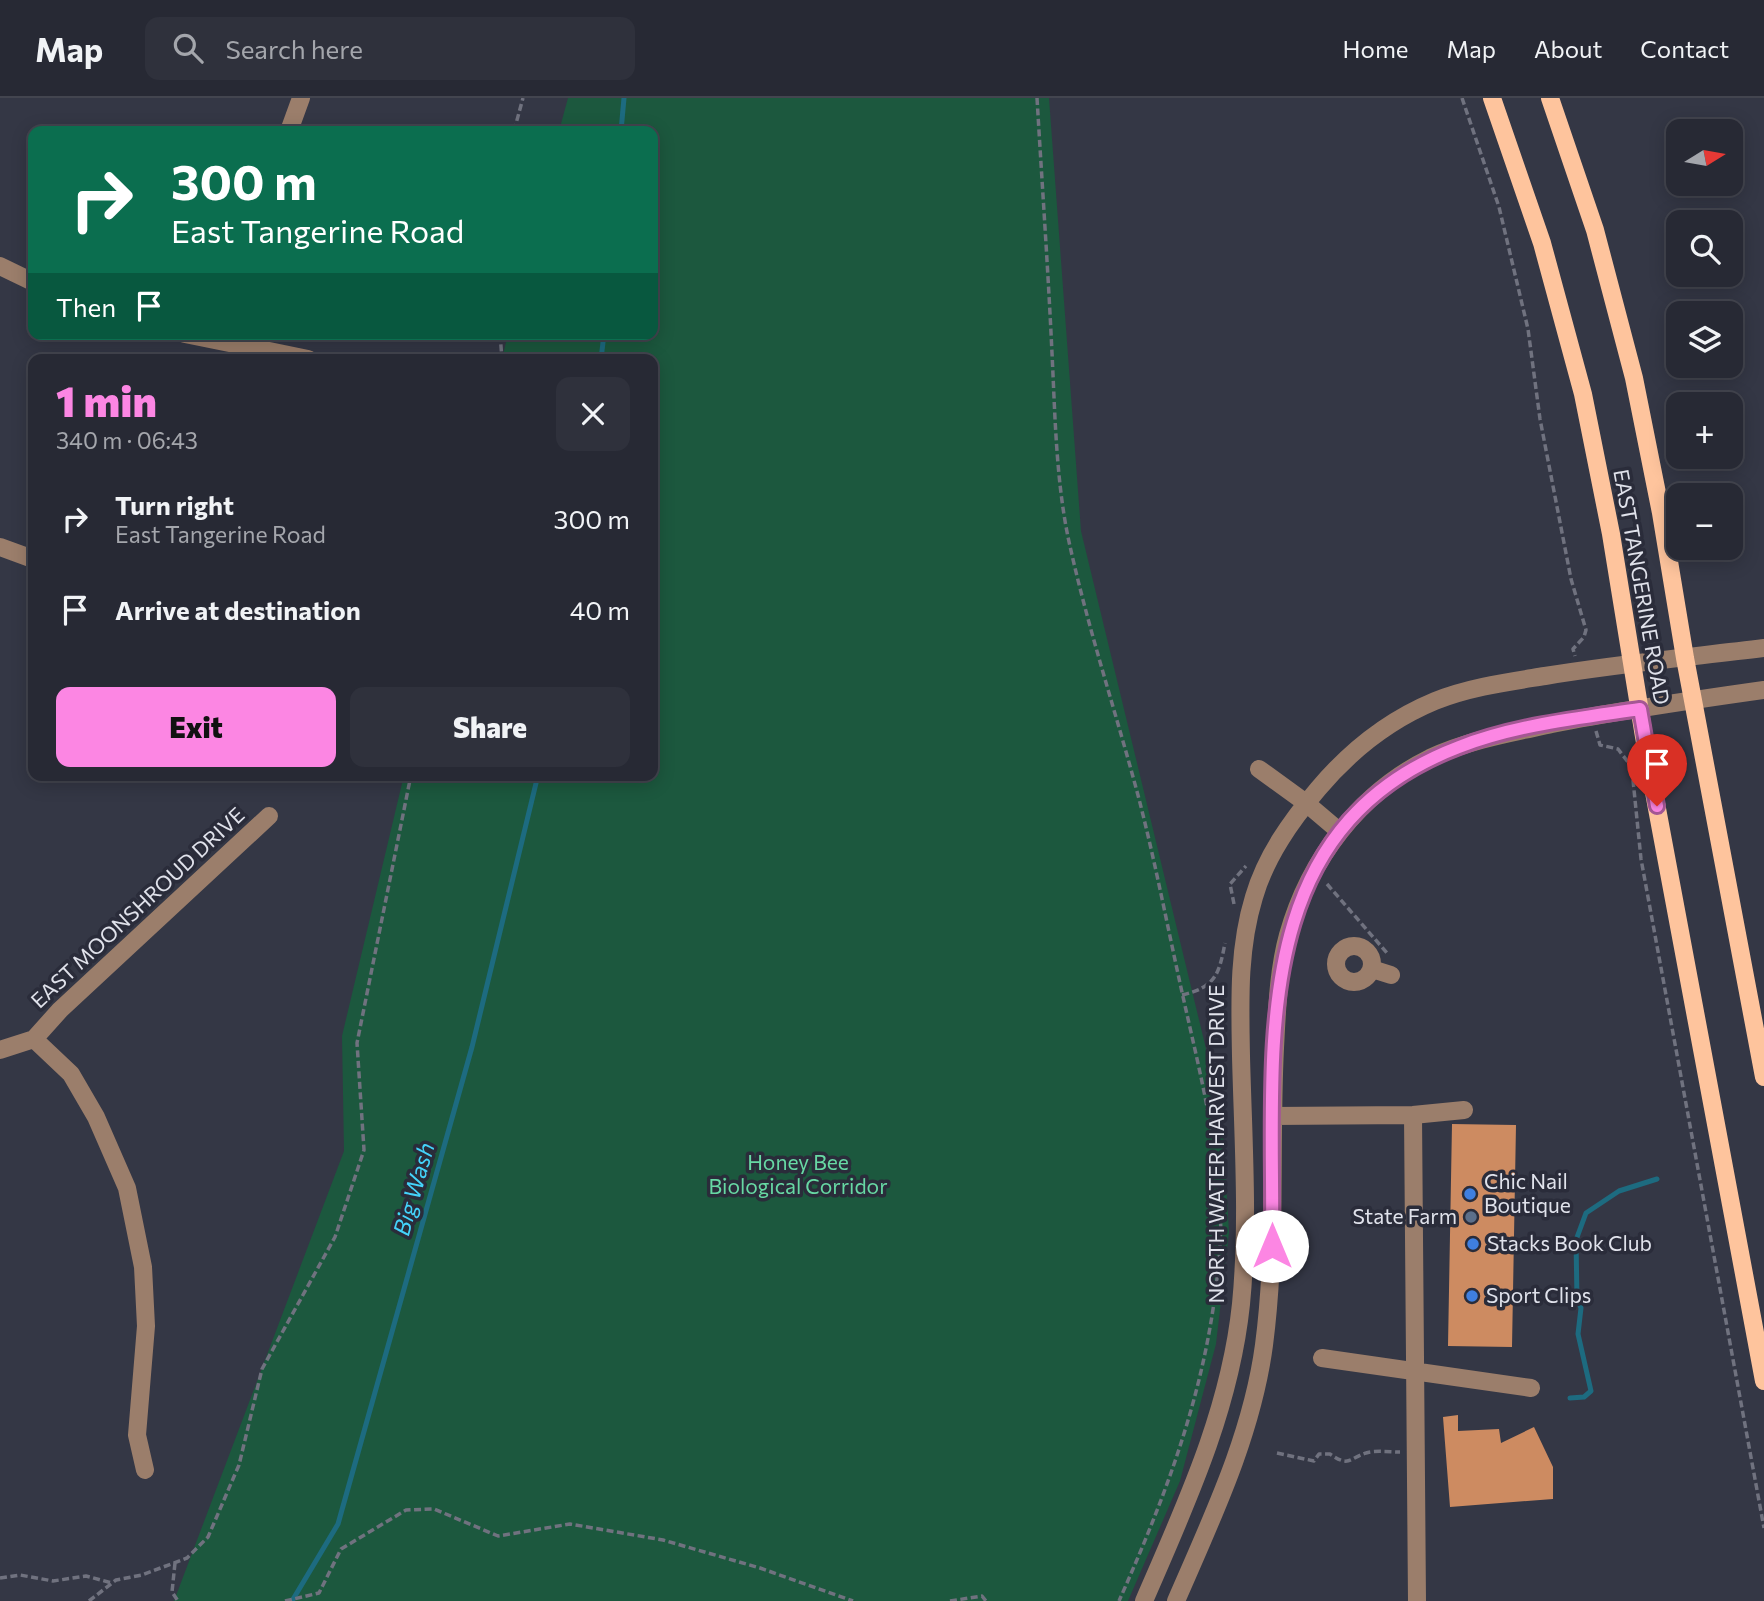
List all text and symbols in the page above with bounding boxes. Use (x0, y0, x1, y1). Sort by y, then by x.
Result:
search box (145, 17, 635, 80)
text: Map (35, 28, 103, 69)
icon: search (169, 29, 207, 67)
text: Search here (225, 33, 363, 64)
text: Home (1343, 34, 1409, 63)
text: Map (1447, 34, 1496, 63)
text: About (1534, 34, 1602, 63)
text: Contact (1640, 34, 1729, 63)
north arrow (1666, 119, 1743, 196)
map controls (1666, 119, 1743, 560)
text: 300 m (171, 150, 317, 210)
icon: right (56, 154, 147, 245)
text: East Tangerine Road (171, 210, 464, 250)
button: search (1666, 210, 1743, 287)
icon: arrive (130, 287, 168, 325)
text: Then (56, 291, 116, 322)
button: layers (1666, 301, 1743, 378)
text: 1 min (56, 374, 157, 426)
button: close (556, 377, 630, 451)
button: + (1666, 392, 1743, 469)
text: 340 m · 06:43 (56, 426, 198, 454)
street label: EAST TANGERINE ROAD (1609, 467, 1676, 706)
button: − (1666, 483, 1743, 560)
text: Turn right (115, 489, 234, 520)
icon: right (56, 500, 94, 538)
text: 300 m (554, 503, 630, 534)
text: East Tangerine Road (115, 520, 326, 548)
icon: arrive (56, 591, 94, 629)
text: Arrive at destination (115, 594, 361, 625)
text: 40 m (570, 594, 630, 625)
button: Exit (56, 687, 336, 767)
button: Share (350, 687, 630, 767)
pin (1627, 734, 1687, 806)
icon: arrive (1638, 745, 1676, 783)
street label: EAST MOONSHROUD DRIVE (25, 801, 249, 1012)
street label: NORTH WATER HARVEST DRIVE (1203, 984, 1228, 1304)
water label: Big Wash (386, 1139, 440, 1239)
park label: Honey Bee Biological Corridor (708, 1149, 888, 1198)
place label: Chic Nail Boutique (1484, 1168, 1571, 1217)
marker: Chic Nail Boutique (1462, 1186, 1478, 1202)
place label: State Farm (1352, 1203, 1457, 1228)
position arrow (1235, 1209, 1309, 1283)
marker: State Farm (1463, 1209, 1479, 1225)
place label: Stacks Book Club (1487, 1230, 1652, 1255)
marker: Stacks Book Club (1465, 1236, 1481, 1252)
place label: Sport Clips (1486, 1282, 1591, 1307)
marker: Sport Clips (1464, 1288, 1480, 1304)

